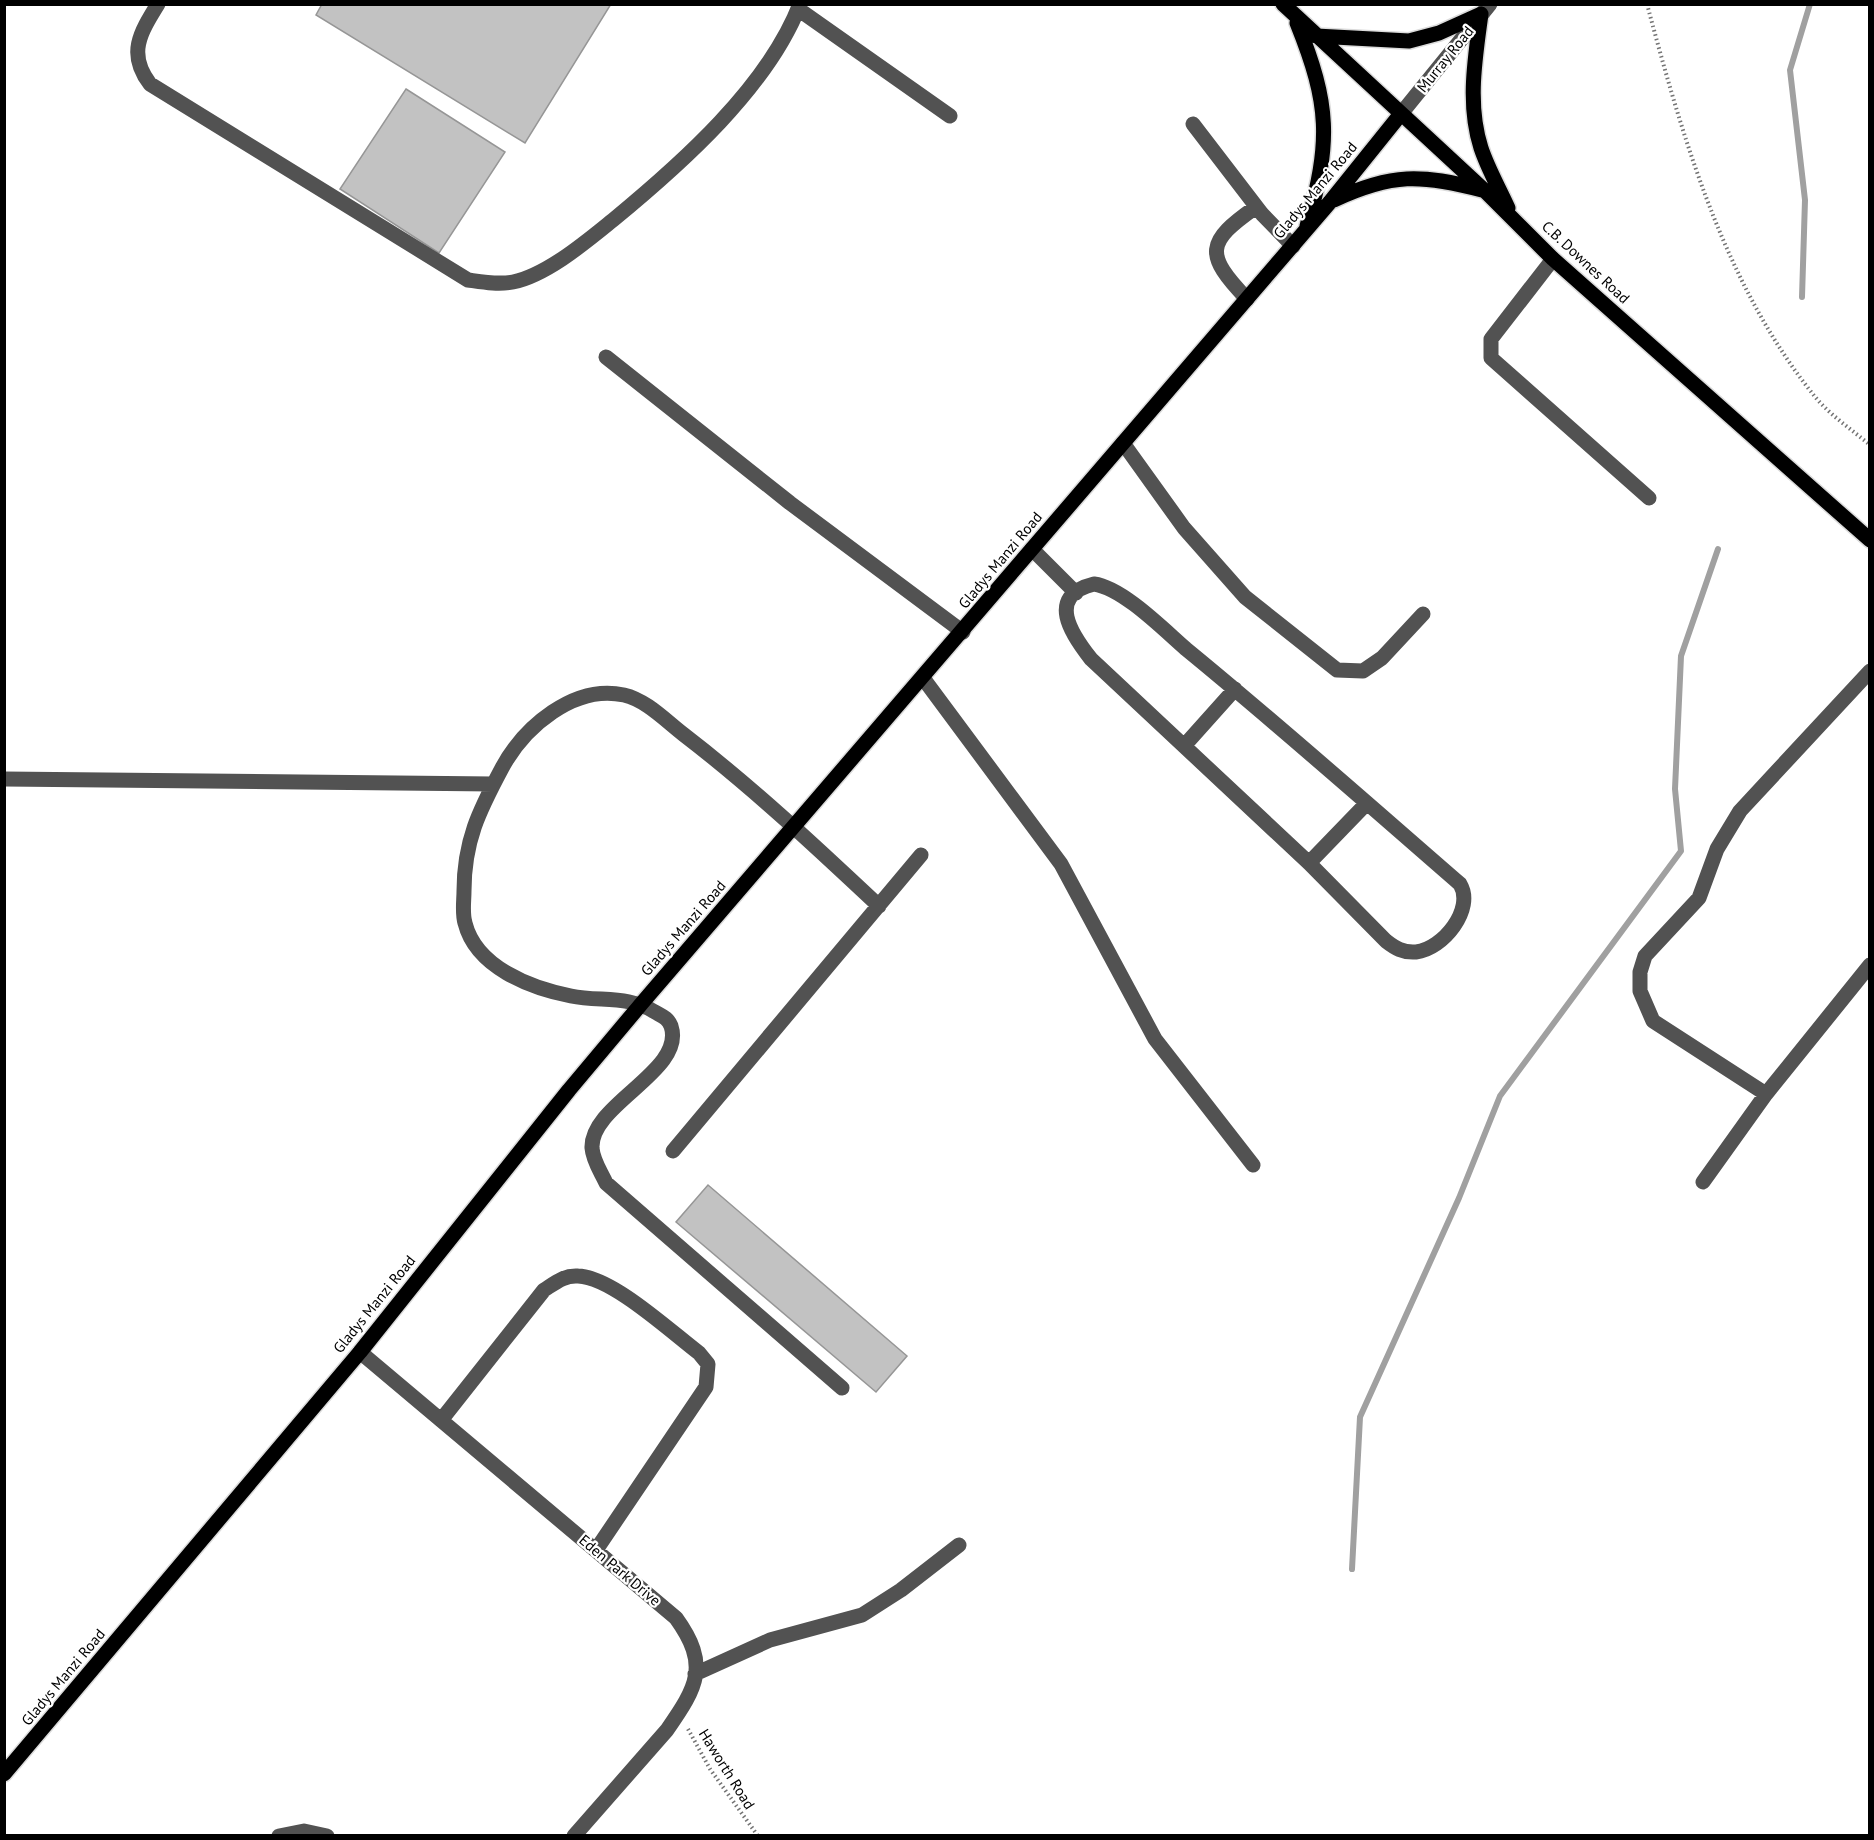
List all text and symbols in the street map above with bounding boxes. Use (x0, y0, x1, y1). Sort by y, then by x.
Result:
street label: Murray Road (1413, 22, 1477, 96)
street label: Gladys Manzi Road (1269, 138, 1361, 242)
street label: C.B. Downes Road (1538, 216, 1634, 308)
street label: Gladys Manzi Road (954, 508, 1046, 612)
street label: Gladys Manzi Road (636, 876, 730, 980)
street label: Gladys Manzi Road (329, 1251, 419, 1357)
street label: Eden Park Drive (575, 1530, 665, 1610)
street label: Gladys Manzi Road (17, 1625, 109, 1729)
street label: Haworth Road (695, 1725, 759, 1813)

